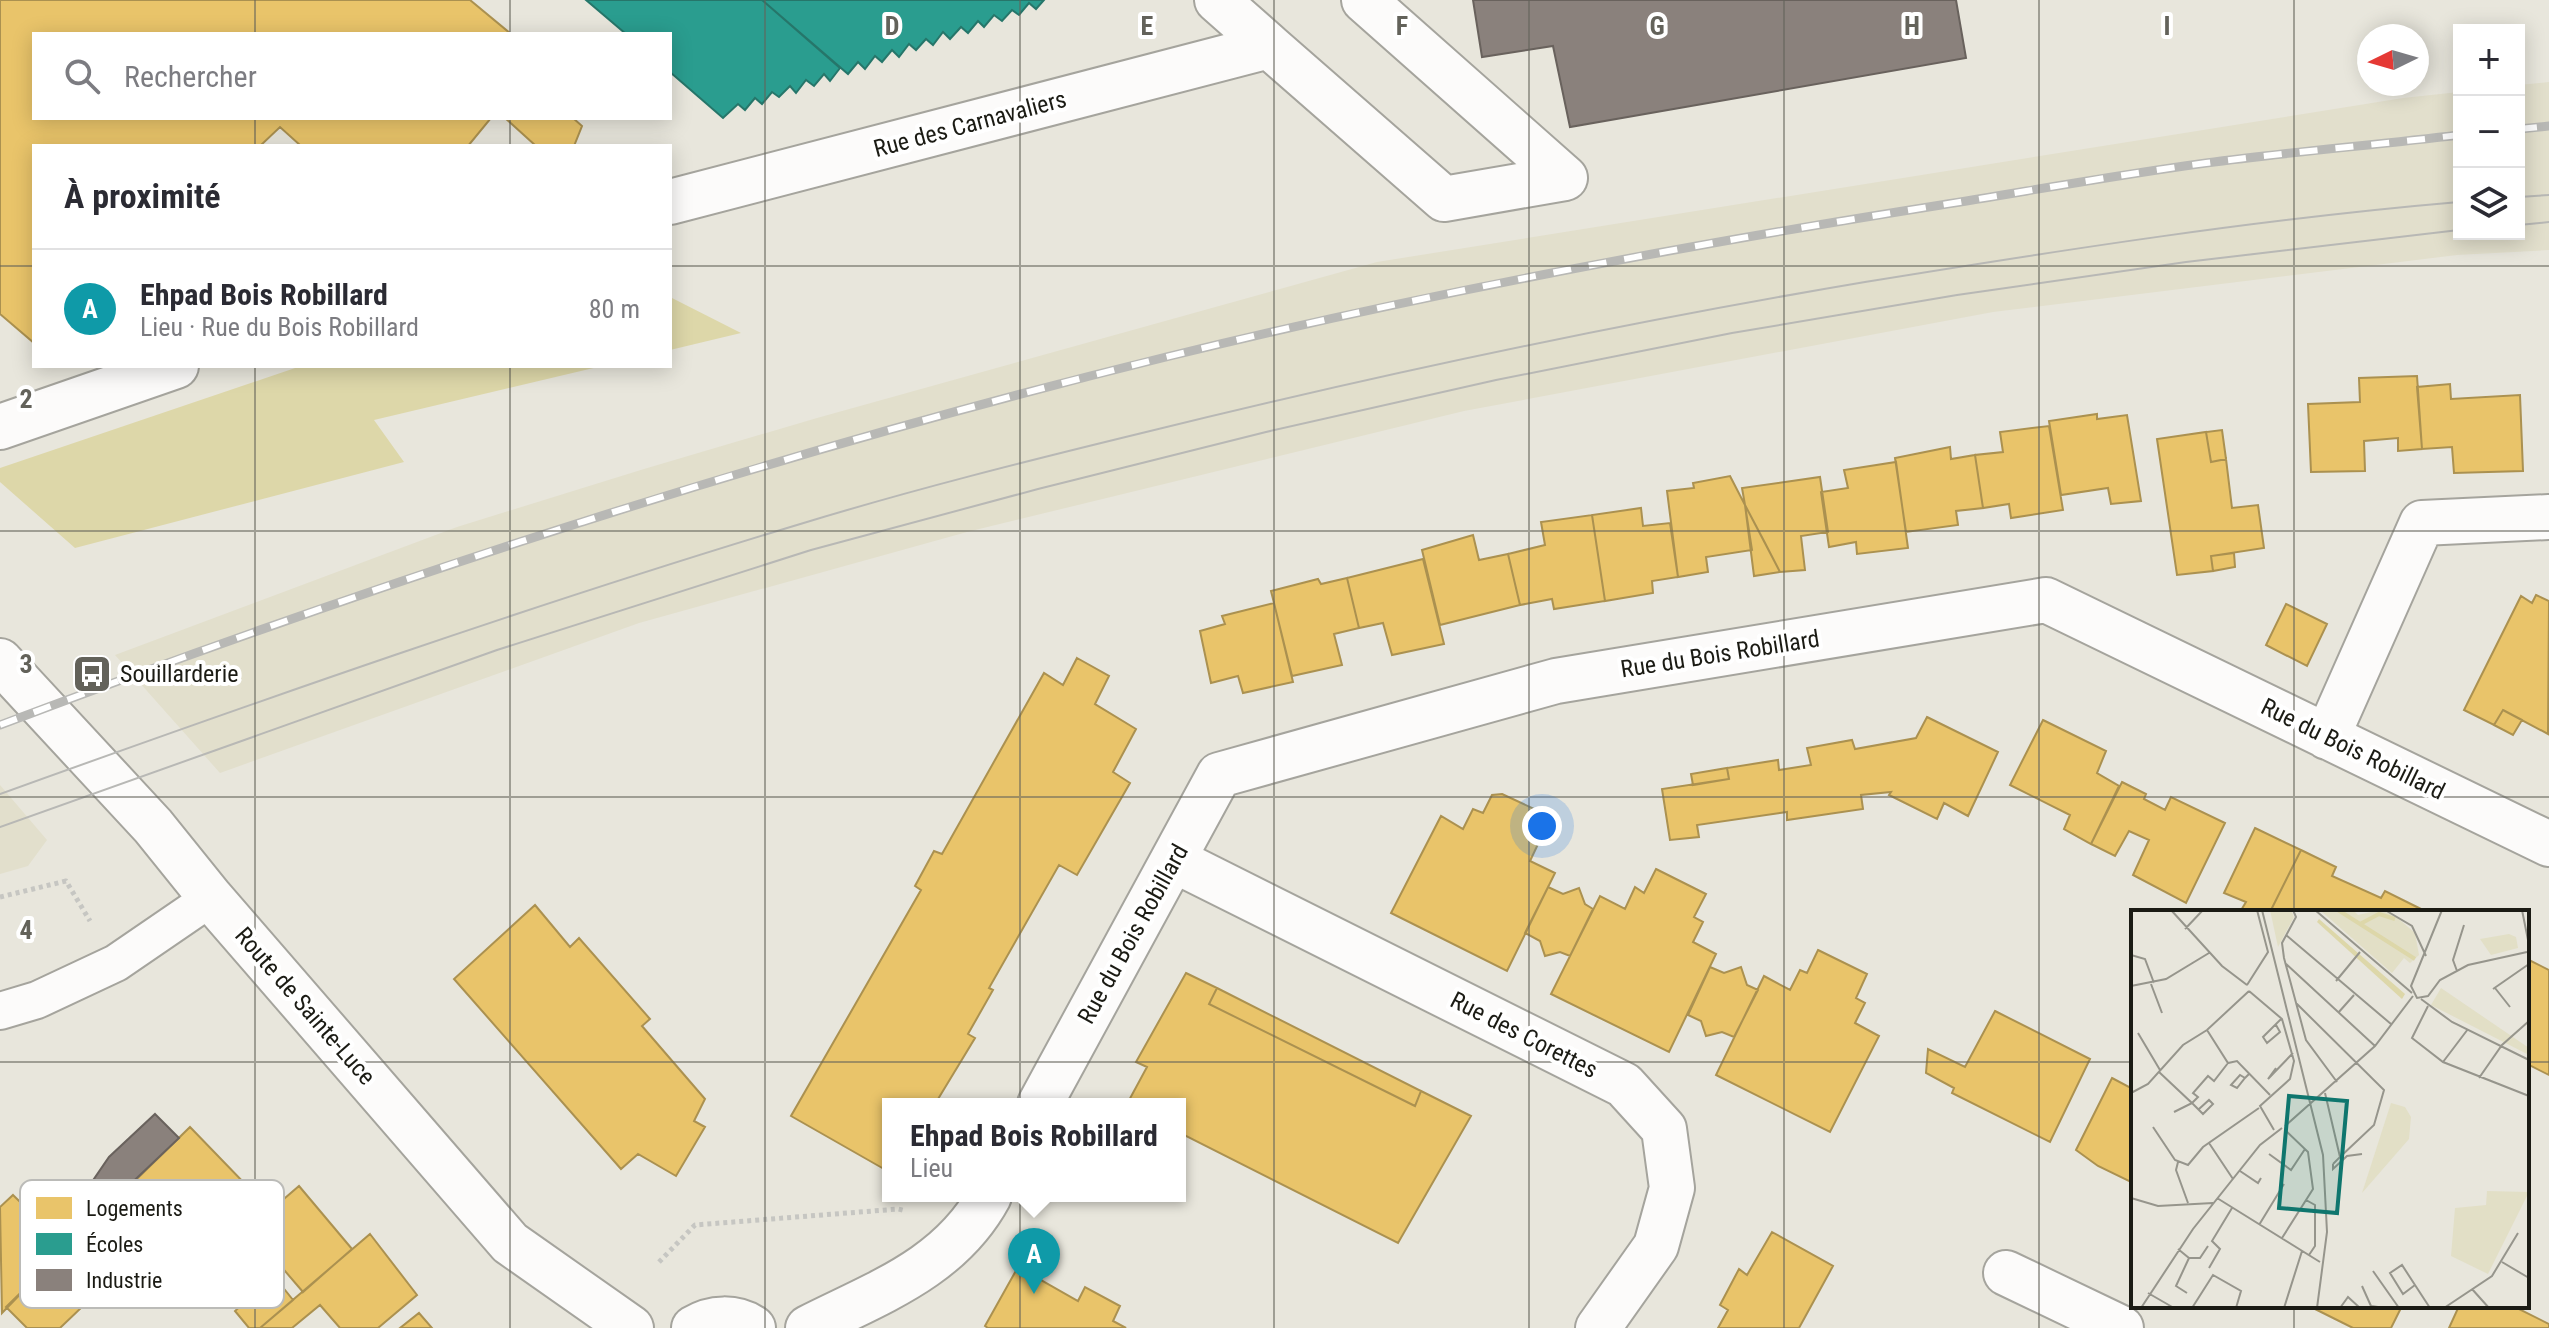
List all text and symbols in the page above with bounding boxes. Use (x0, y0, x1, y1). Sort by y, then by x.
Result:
text: D (885, 11, 899, 41)
text: E (1141, 11, 1154, 41)
text: F (1396, 11, 1408, 41)
text: G (1649, 11, 1665, 41)
text: H (1904, 11, 1920, 41)
text: I (2163, 11, 2171, 41)
north arrow (2357, 24, 2429, 96)
map controls (2453, 24, 2525, 240)
button: + (2453, 24, 2525, 96)
search box (32, 32, 672, 120)
icon: search (60, 54, 104, 98)
text: Rechercher (124, 59, 257, 94)
street label: Rue des Carnavaliers (871, 85, 1069, 163)
button: − (2453, 96, 2525, 168)
button: layers (2453, 168, 2525, 240)
text: À proximité (64, 176, 221, 216)
text: Ehpad Bois Robillard (140, 277, 388, 312)
text: A (82, 294, 98, 324)
text: 80 m (589, 294, 640, 324)
text: Lieu · Rue du Bois Robillard (140, 312, 419, 342)
text: 2 (19, 384, 33, 414)
street label: Rue du Bois Robillard (1619, 624, 1821, 684)
text: 3 (19, 649, 33, 679)
bus stop icon: Souillarderie (71, 653, 113, 695)
place label: Souillarderie (120, 660, 238, 688)
street label: Rue du Bois Robillard (2257, 692, 2449, 806)
your location (1522, 806, 1562, 846)
street label: Rue du Bois Robillard (1072, 839, 1194, 1029)
inset map (2131, 910, 2529, 1308)
text: 4 (19, 915, 33, 945)
street label: Route de Sainte-Luce (229, 922, 381, 1090)
street label: Rue des Corettes (1446, 986, 1602, 1084)
popup (882, 1098, 1186, 1202)
text: Ehpad Bois Robillard (910, 1118, 1158, 1153)
text: Lieu (910, 1153, 953, 1183)
legend (20, 1180, 284, 1308)
text: Logements (86, 1196, 183, 1221)
pin: A (1008, 1228, 1060, 1294)
text: Écoles (86, 1232, 143, 1257)
text: Industrie (86, 1268, 162, 1293)

